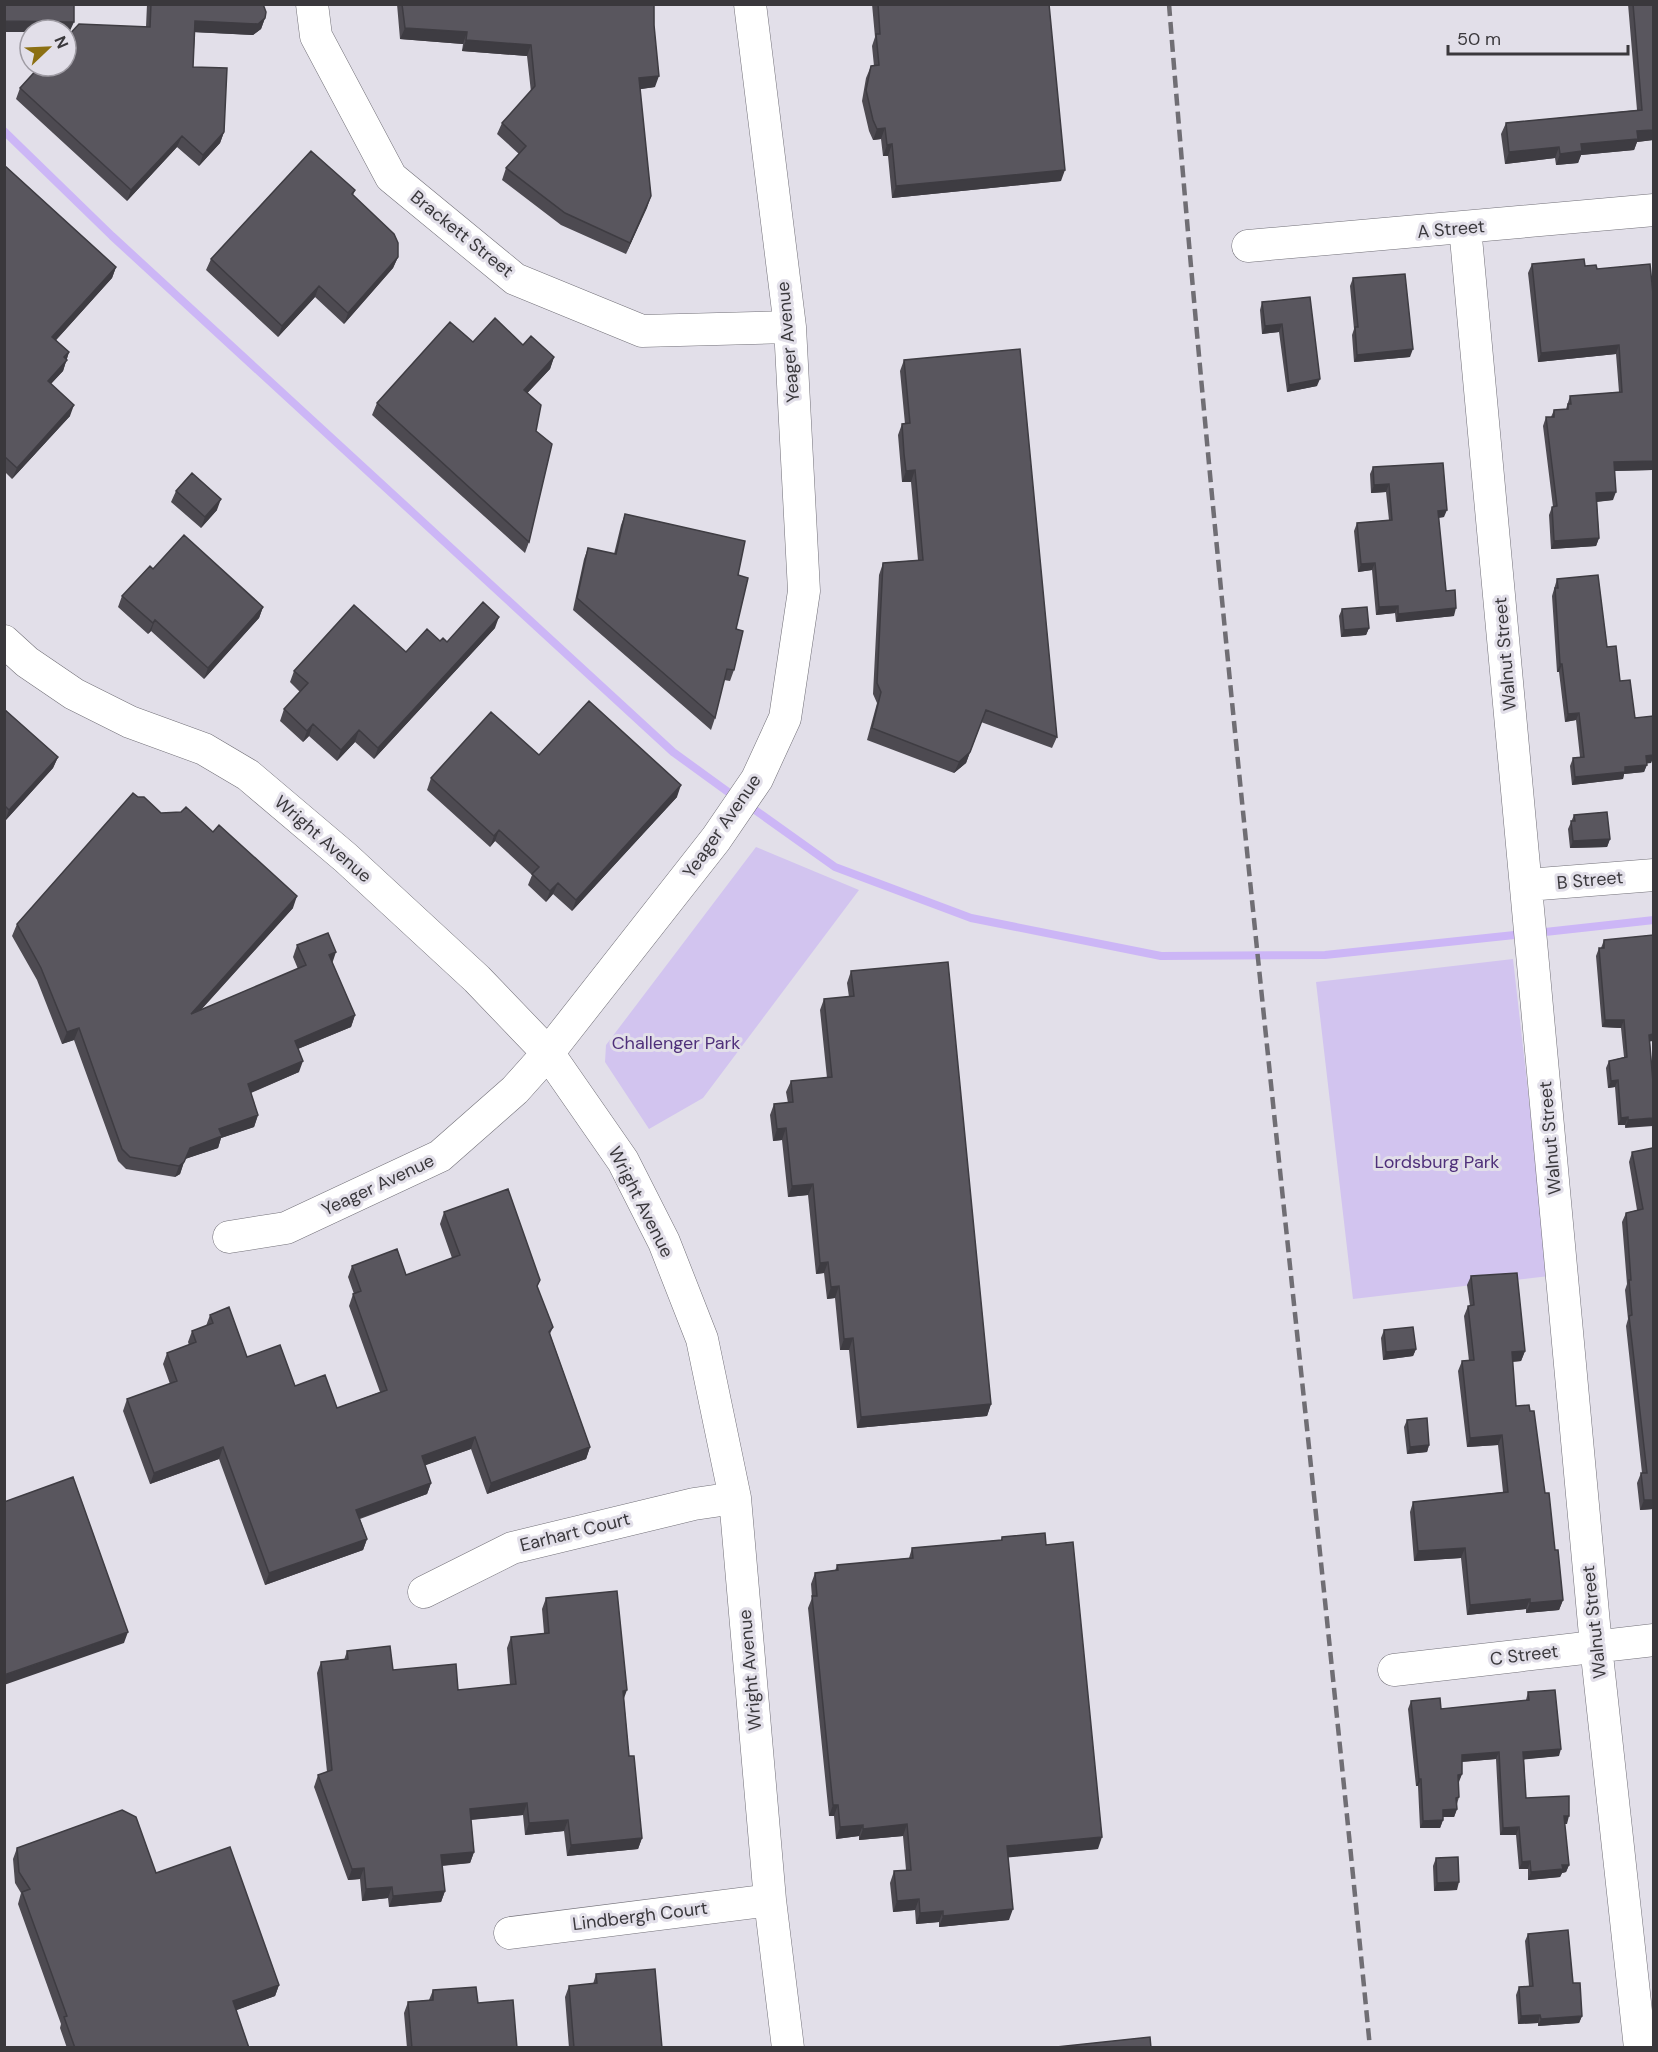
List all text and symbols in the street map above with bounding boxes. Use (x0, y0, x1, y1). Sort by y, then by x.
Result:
north arrow (18, 18, 78, 78)
scale bar (1448, 18, 1628, 56)
text: 50 m (1457, 27, 1501, 51)
text: N (49, 33, 73, 52)
street label: Brackett Street (406, 185, 518, 283)
street label: A Street (1416, 214, 1486, 244)
street label: Yeager Avenue (771, 280, 805, 404)
street label: Walnut Street (1488, 596, 1522, 712)
street label: Yeager Avenue (677, 769, 767, 883)
street label: Wright Avenue (269, 790, 377, 888)
street label: B Street (1556, 865, 1624, 895)
park label: Challenger Park (612, 1031, 740, 1055)
street label: Walnut Street (1533, 1080, 1567, 1196)
street label: Wright Avenue (603, 1142, 679, 1262)
street label: Yeager Avenue (318, 1148, 438, 1222)
park label: Lordsburg Park (1375, 1150, 1499, 1174)
street label: Earhart Court (517, 1507, 633, 1557)
street label: Walnut Street (1576, 1564, 1612, 1680)
street label: Wright Avenue (733, 1608, 767, 1732)
street label: C Street (1488, 1639, 1560, 1671)
street label: Lindbergh Court (571, 1896, 709, 1936)

